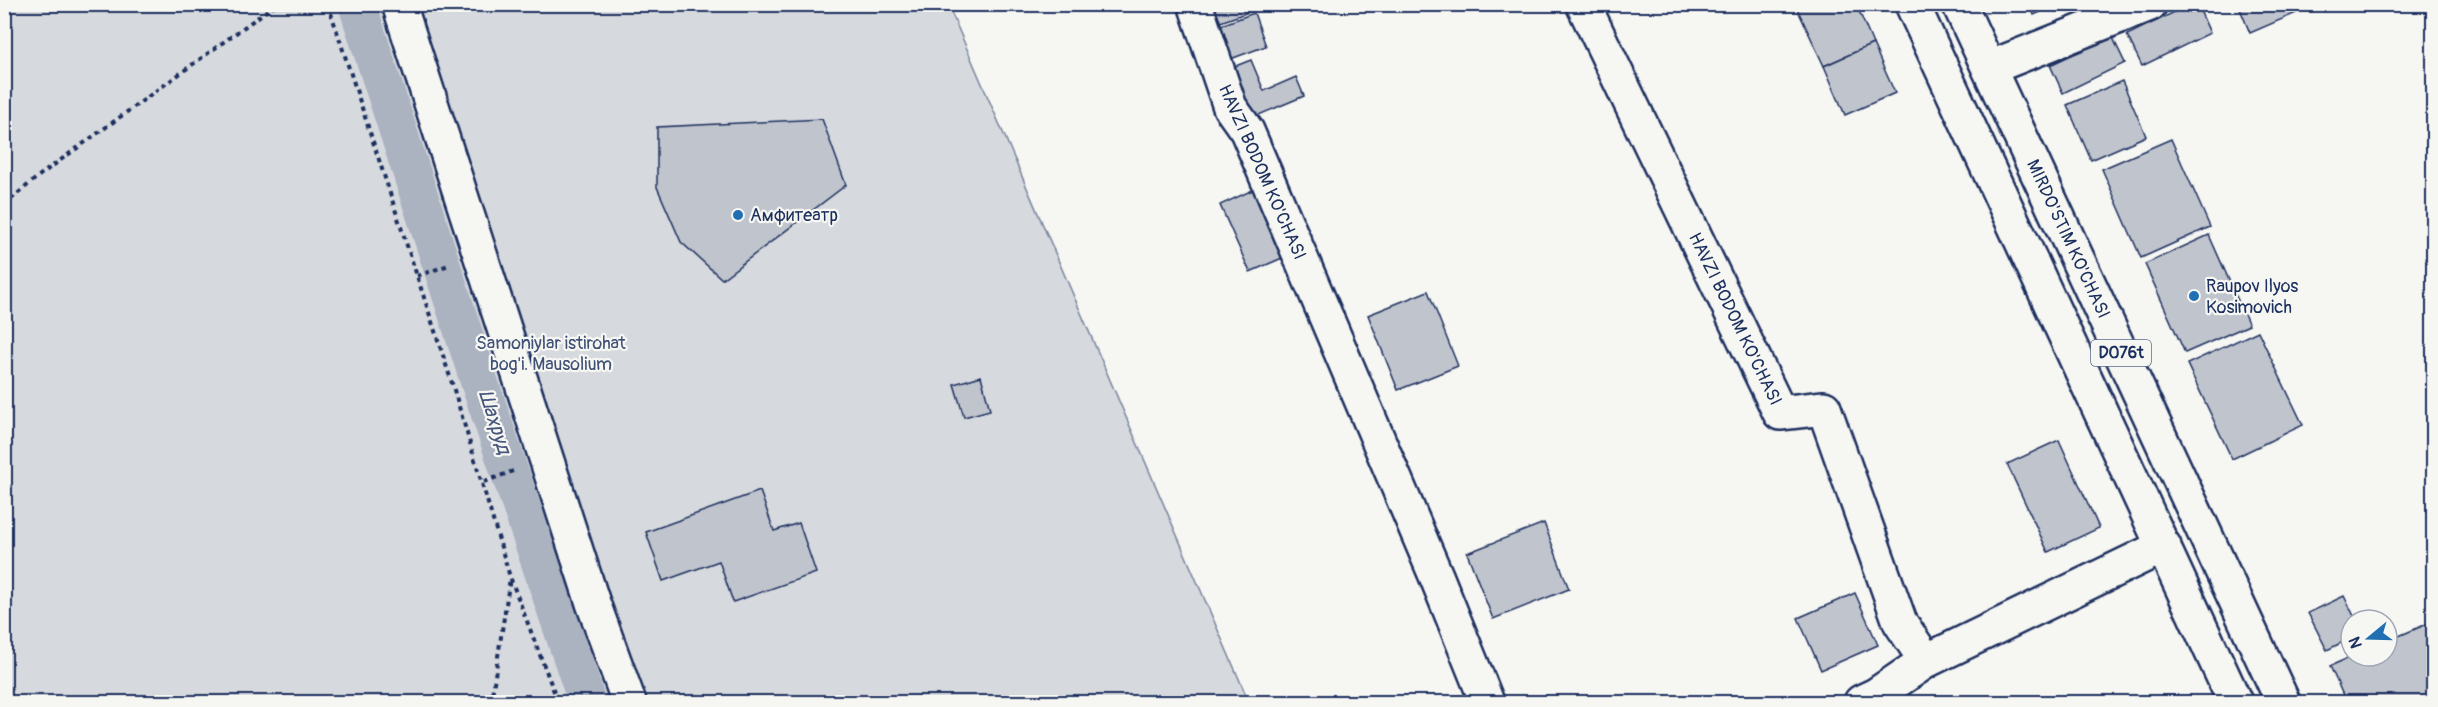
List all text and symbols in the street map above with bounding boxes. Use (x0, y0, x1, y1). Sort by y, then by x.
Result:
street label: HAVZI BODOM KO'CHASI (1213, 81, 1311, 263)
street label: MIRDO'STIM KO'CHASI (2021, 156, 2115, 322)
place label: Амфитеатр (750, 204, 838, 227)
marker: Амфитеатр (731, 208, 745, 222)
street label: HAVZI BODOM KO'CHASI (1683, 229, 1787, 409)
place label: Raupov Ilyos Kosimovich (2206, 275, 2298, 319)
marker: Raupov Ilyos Kosimovich (2187, 289, 2201, 303)
park label: Samoniylar istirohat bog'i. Mausolium (476, 332, 626, 376)
road number: D076t (2091, 340, 2151, 366)
water label: Шахруд (473, 387, 518, 459)
north arrow (2339, 608, 2399, 668)
text: N (2344, 634, 2367, 651)

